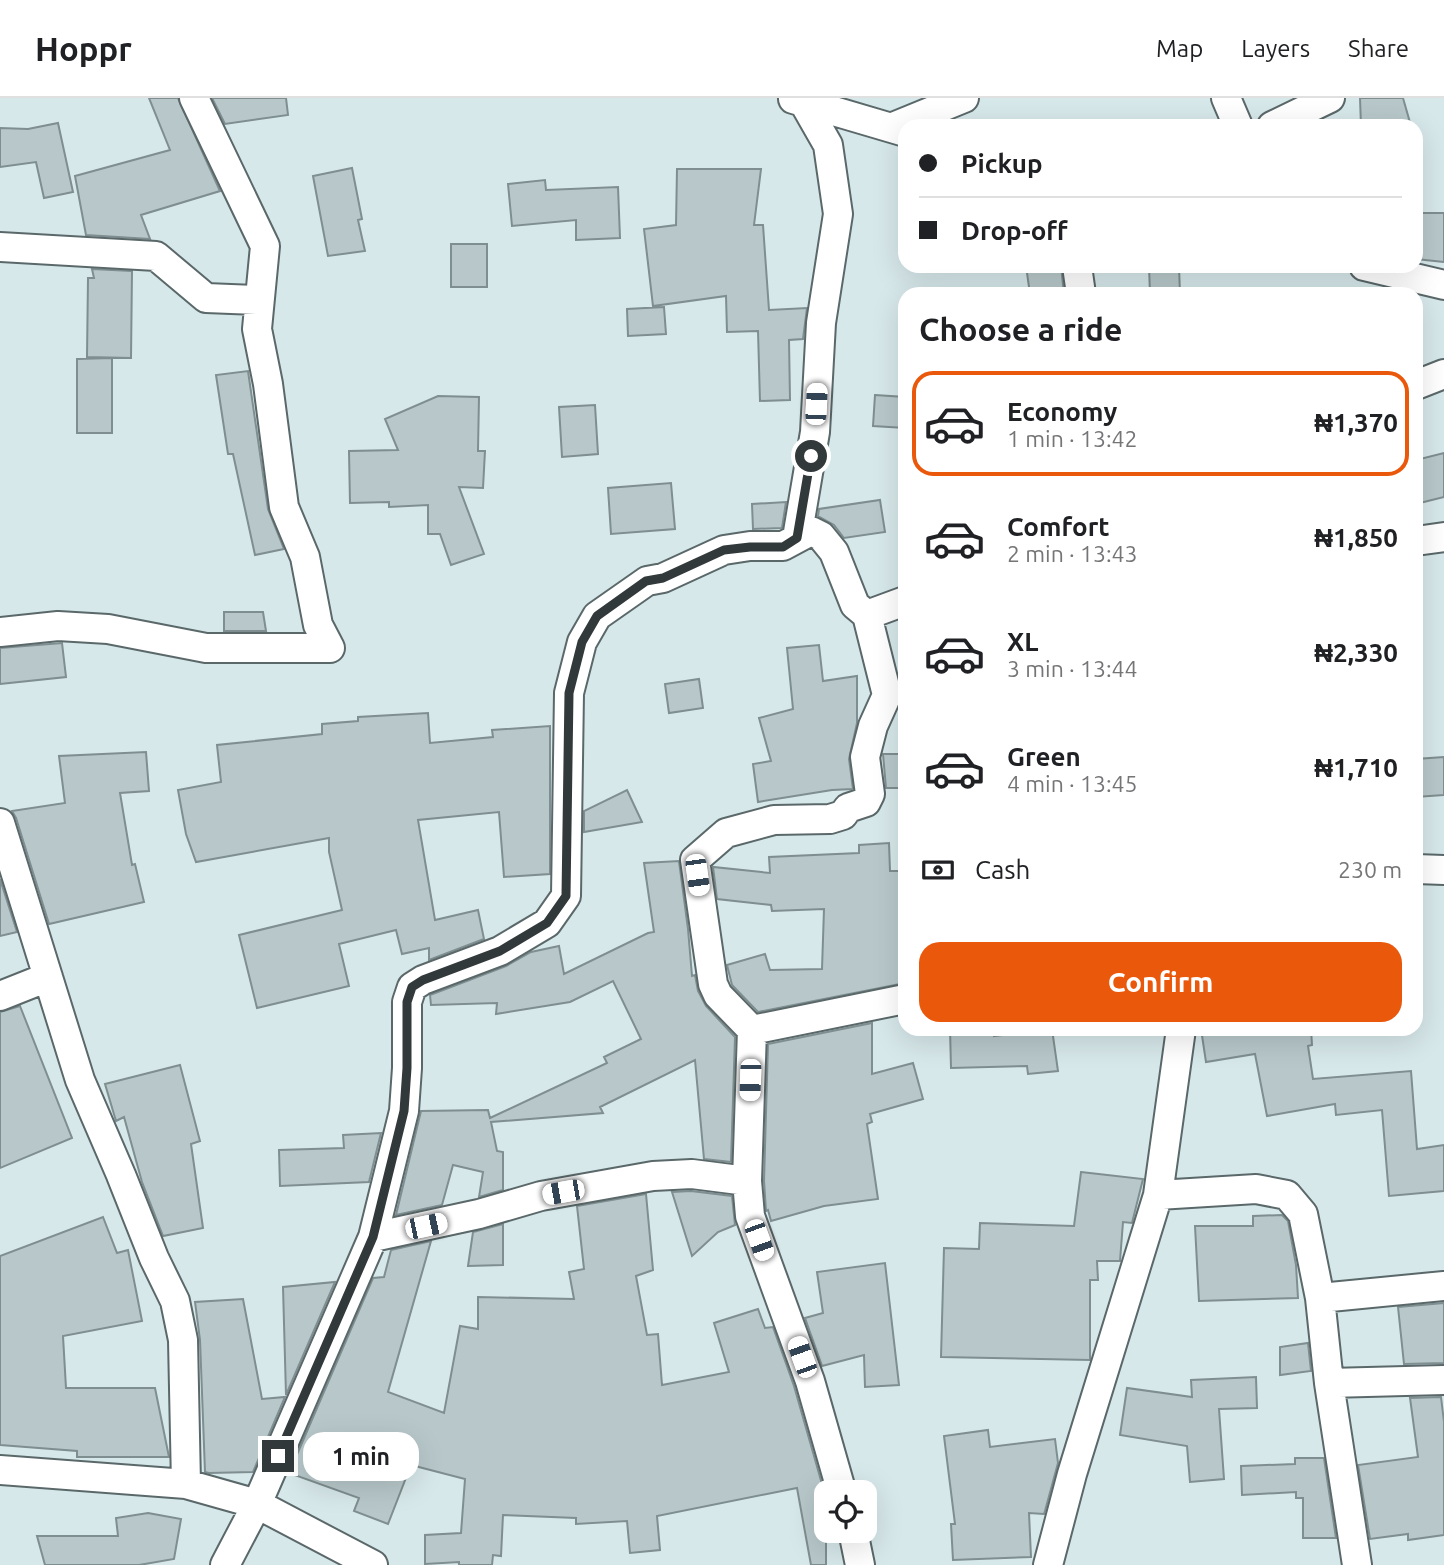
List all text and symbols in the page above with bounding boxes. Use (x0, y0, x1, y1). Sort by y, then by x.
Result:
text: Hoppr (35, 30, 132, 67)
text: Map (1156, 35, 1203, 62)
text: Layers (1241, 35, 1310, 62)
text: Share (1348, 35, 1409, 62)
text: Pickup (961, 149, 1043, 178)
text: Drop-off (961, 216, 1068, 245)
text: Choose a ride (919, 311, 1122, 347)
car (805, 382, 828, 426)
icon: car (923, 392, 986, 455)
text: Economy (1007, 397, 1117, 426)
text: ₦1,370 (1314, 408, 1398, 437)
text: 1 min · 13:42 (1007, 426, 1138, 451)
route start (795, 440, 827, 472)
icon: car (923, 507, 986, 570)
text: Comfort (1007, 512, 1110, 541)
text: ₦1,850 (1314, 523, 1398, 552)
text: 2 min · 13:43 (1007, 541, 1138, 566)
icon: car (923, 622, 986, 685)
text: XL (1007, 627, 1038, 656)
text: ₦2,330 (1314, 638, 1398, 667)
text: 3 min · 13:44 (1007, 656, 1138, 681)
icon: car (923, 737, 986, 800)
text: Green (1007, 742, 1081, 771)
text: ₦1,710 (1314, 753, 1398, 782)
text: 4 min · 13:45 (1007, 771, 1138, 796)
icon: cash (919, 851, 957, 889)
car (684, 853, 711, 897)
text: Cash (975, 855, 1030, 884)
text: 230 m (1338, 857, 1402, 882)
button: Confirm (919, 942, 1402, 1022)
car (739, 1059, 762, 1101)
car (541, 1178, 586, 1206)
car (404, 1211, 449, 1241)
car (742, 1217, 777, 1263)
car (785, 1334, 820, 1380)
callout: 1 min (302, 1432, 418, 1480)
route end (262, 1440, 294, 1472)
text: 1 min (332, 1444, 390, 1469)
map controls (814, 1480, 877, 1543)
button: locate (814, 1480, 877, 1543)

